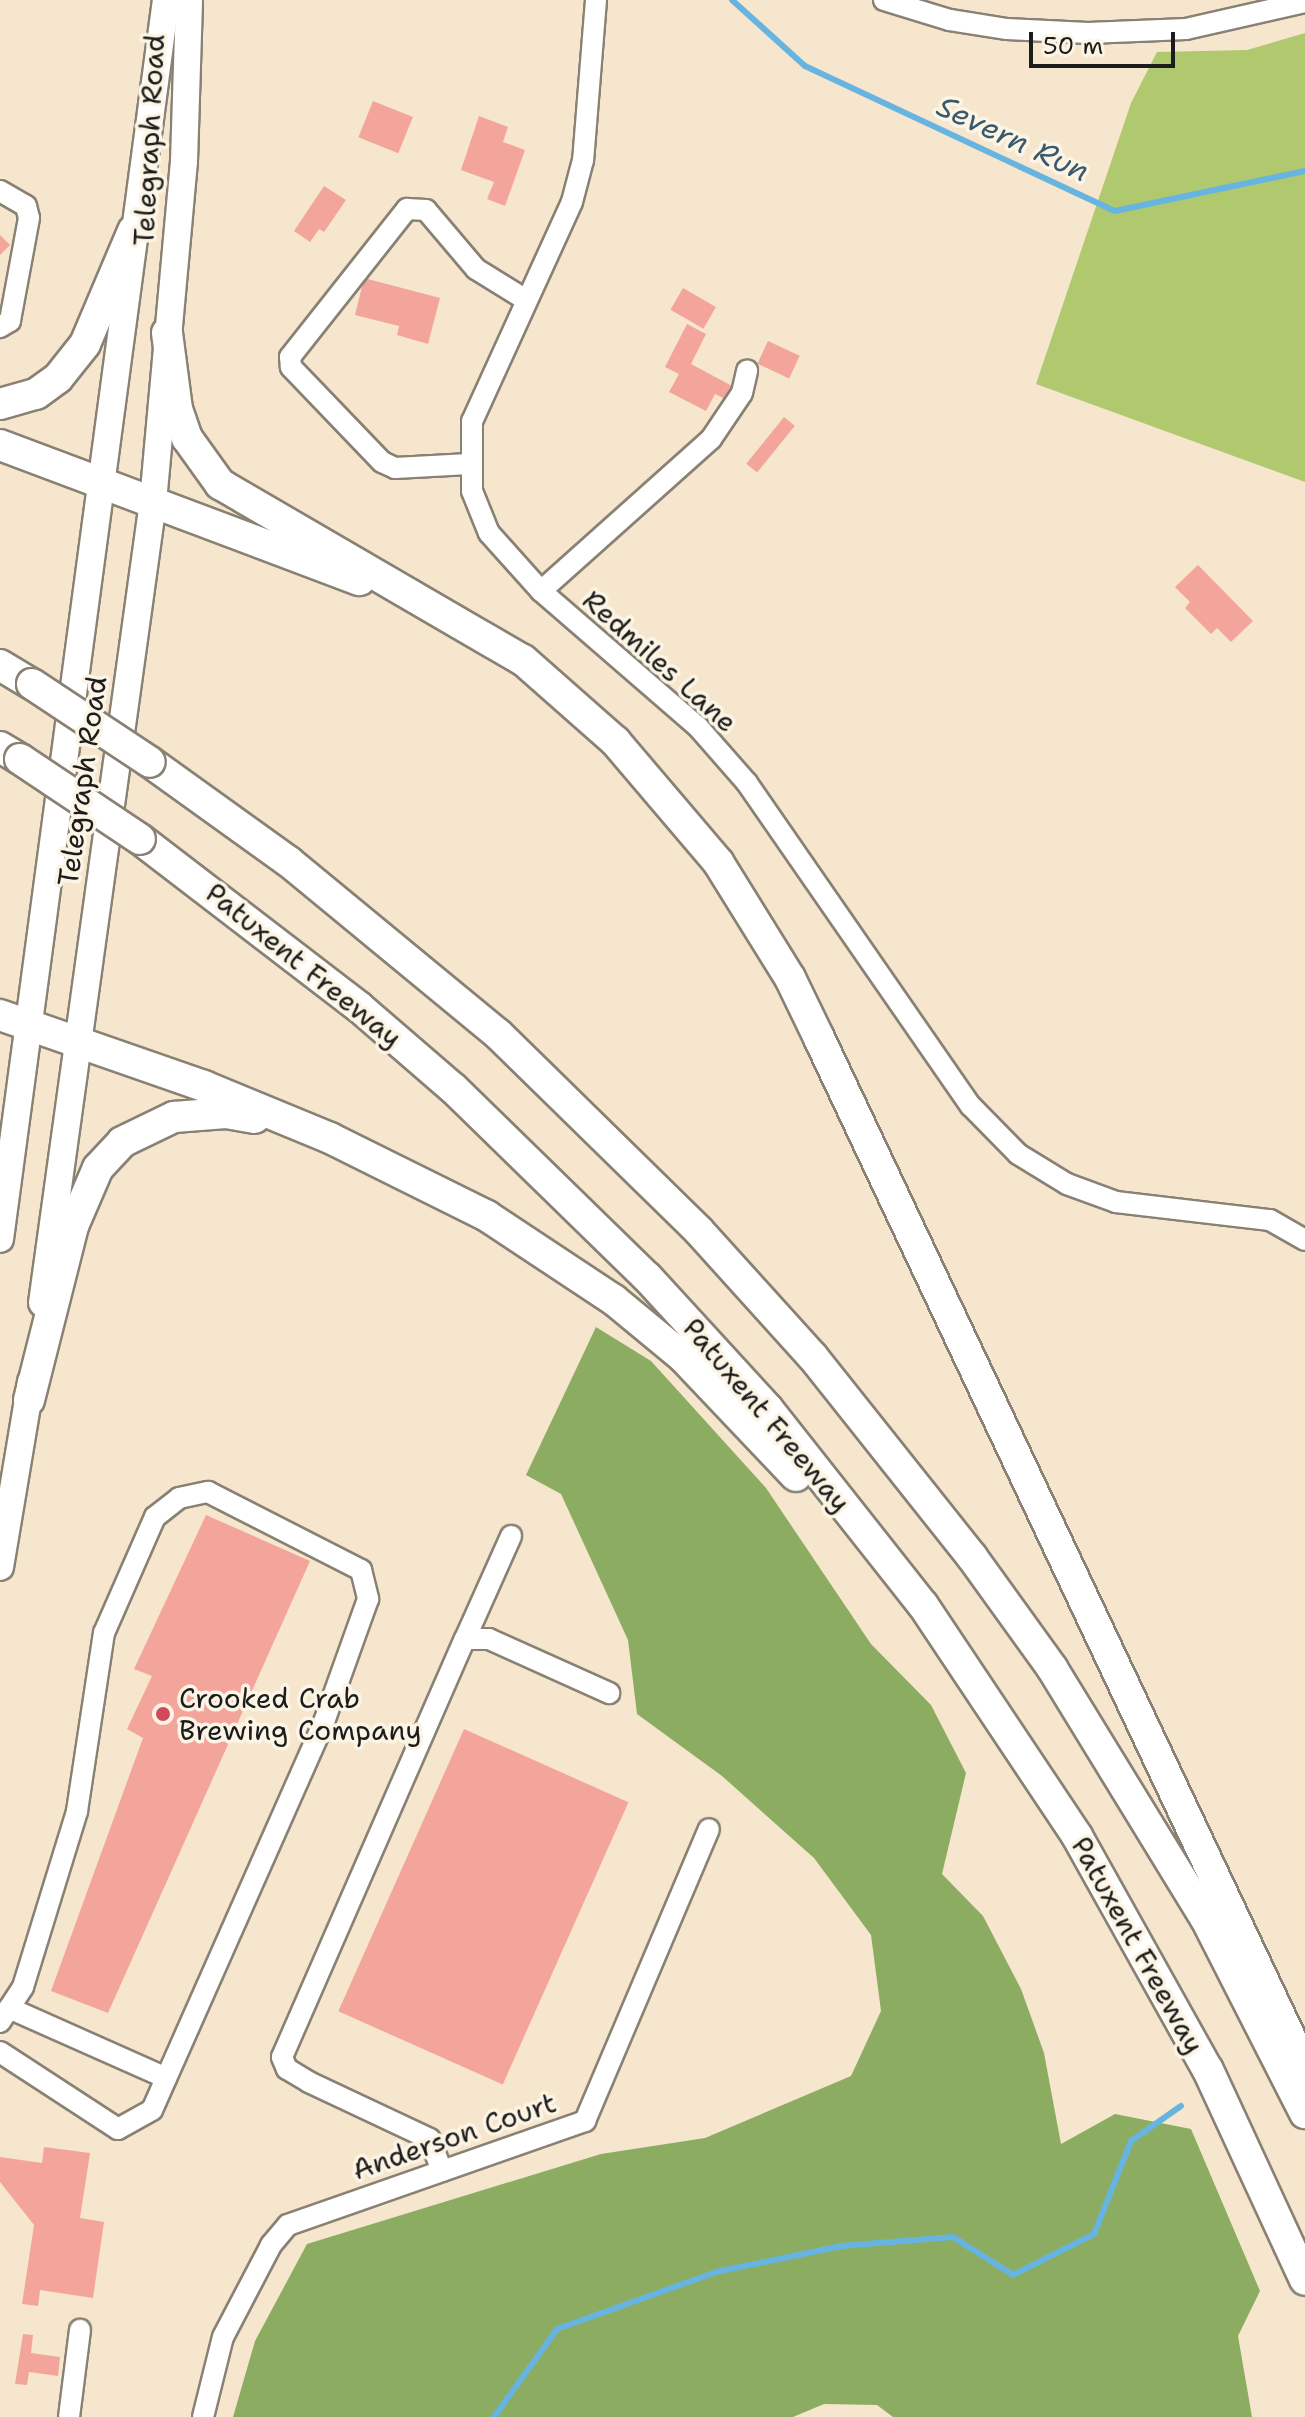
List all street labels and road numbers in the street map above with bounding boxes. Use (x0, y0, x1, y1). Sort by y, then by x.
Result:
street label: Telegraph Road (127, 33, 171, 247)
street label: Redmiles Lane (576, 583, 744, 739)
street label: Telegraph Road (51, 674, 113, 888)
street label: Patuxent Freeway (199, 876, 409, 1054)
street label: Patuxent Freeway (676, 1311, 858, 1519)
street label: Patuxent Freeway (1065, 1831, 1211, 2059)
street label: Anderson Court (348, 2085, 560, 2187)

